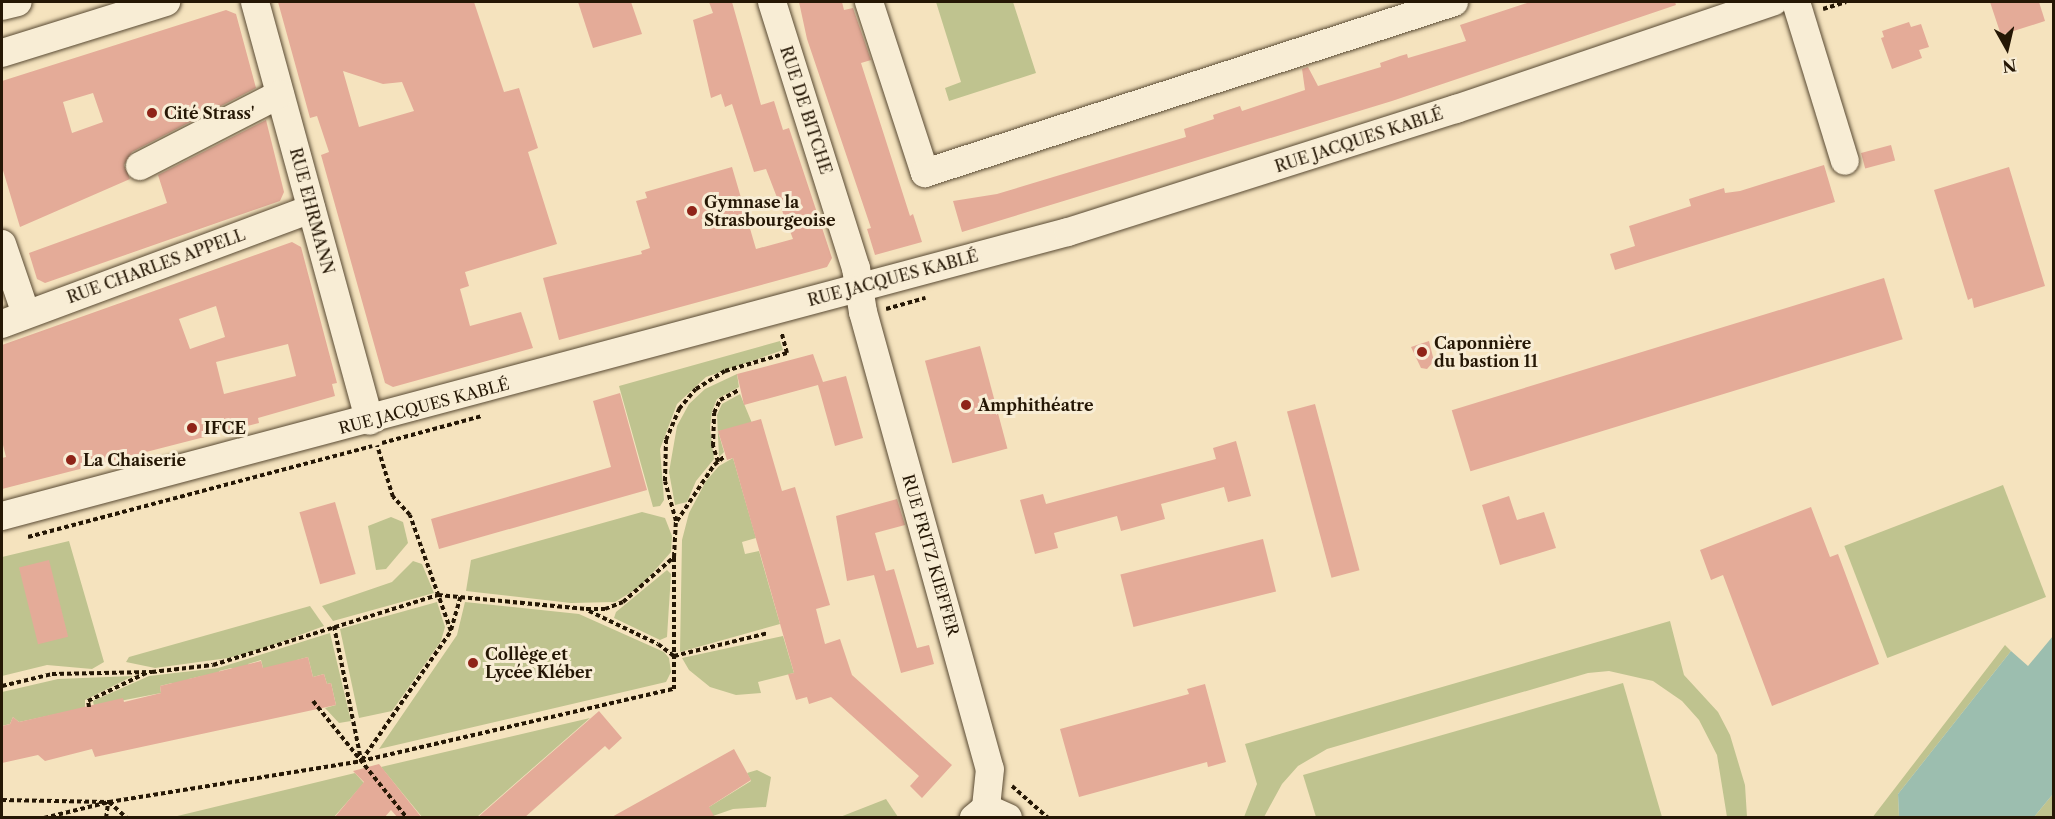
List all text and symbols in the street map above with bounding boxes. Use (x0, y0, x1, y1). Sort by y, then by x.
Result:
north arrow (1977, 18, 2037, 78)
street label: RUE DE BITCHE (776, 44, 836, 176)
text: N (2001, 55, 2018, 77)
place label: Cité Strass' (164, 103, 255, 123)
street label: RUE JACQUES KABLÉ (1272, 104, 1446, 176)
marker: Cité Strass' (145, 106, 159, 120)
street label: RUE EHRMANN (286, 146, 338, 276)
place label: Gymnase la Strasbourgeoise (704, 192, 835, 230)
marker: Gymnase la Strasbourgeoise (685, 204, 699, 218)
street label: RUE CHARLES APPELL (64, 225, 248, 307)
street label: RUE JACQUES KABLÉ (806, 246, 980, 310)
place label: Caponnière du bastion 11 (1434, 333, 1538, 371)
marker: Caponnière du bastion 11 (1415, 345, 1429, 359)
street label: RUE JACQUES KABLÉ (337, 374, 511, 438)
place label: Amphithéatre (978, 395, 1094, 415)
marker: Amphithéatre (959, 398, 973, 412)
place label: IFCE (204, 418, 246, 438)
marker: IFCE (185, 421, 199, 435)
place label: La Chaiserie (83, 450, 186, 470)
marker: La Chaiserie (64, 453, 78, 467)
street label: RUE FRITZ KIEFFER (899, 472, 963, 638)
place label: Collège et Lycée Kléber (485, 644, 592, 682)
marker: Collège et Lycée Kléber (466, 656, 480, 670)

